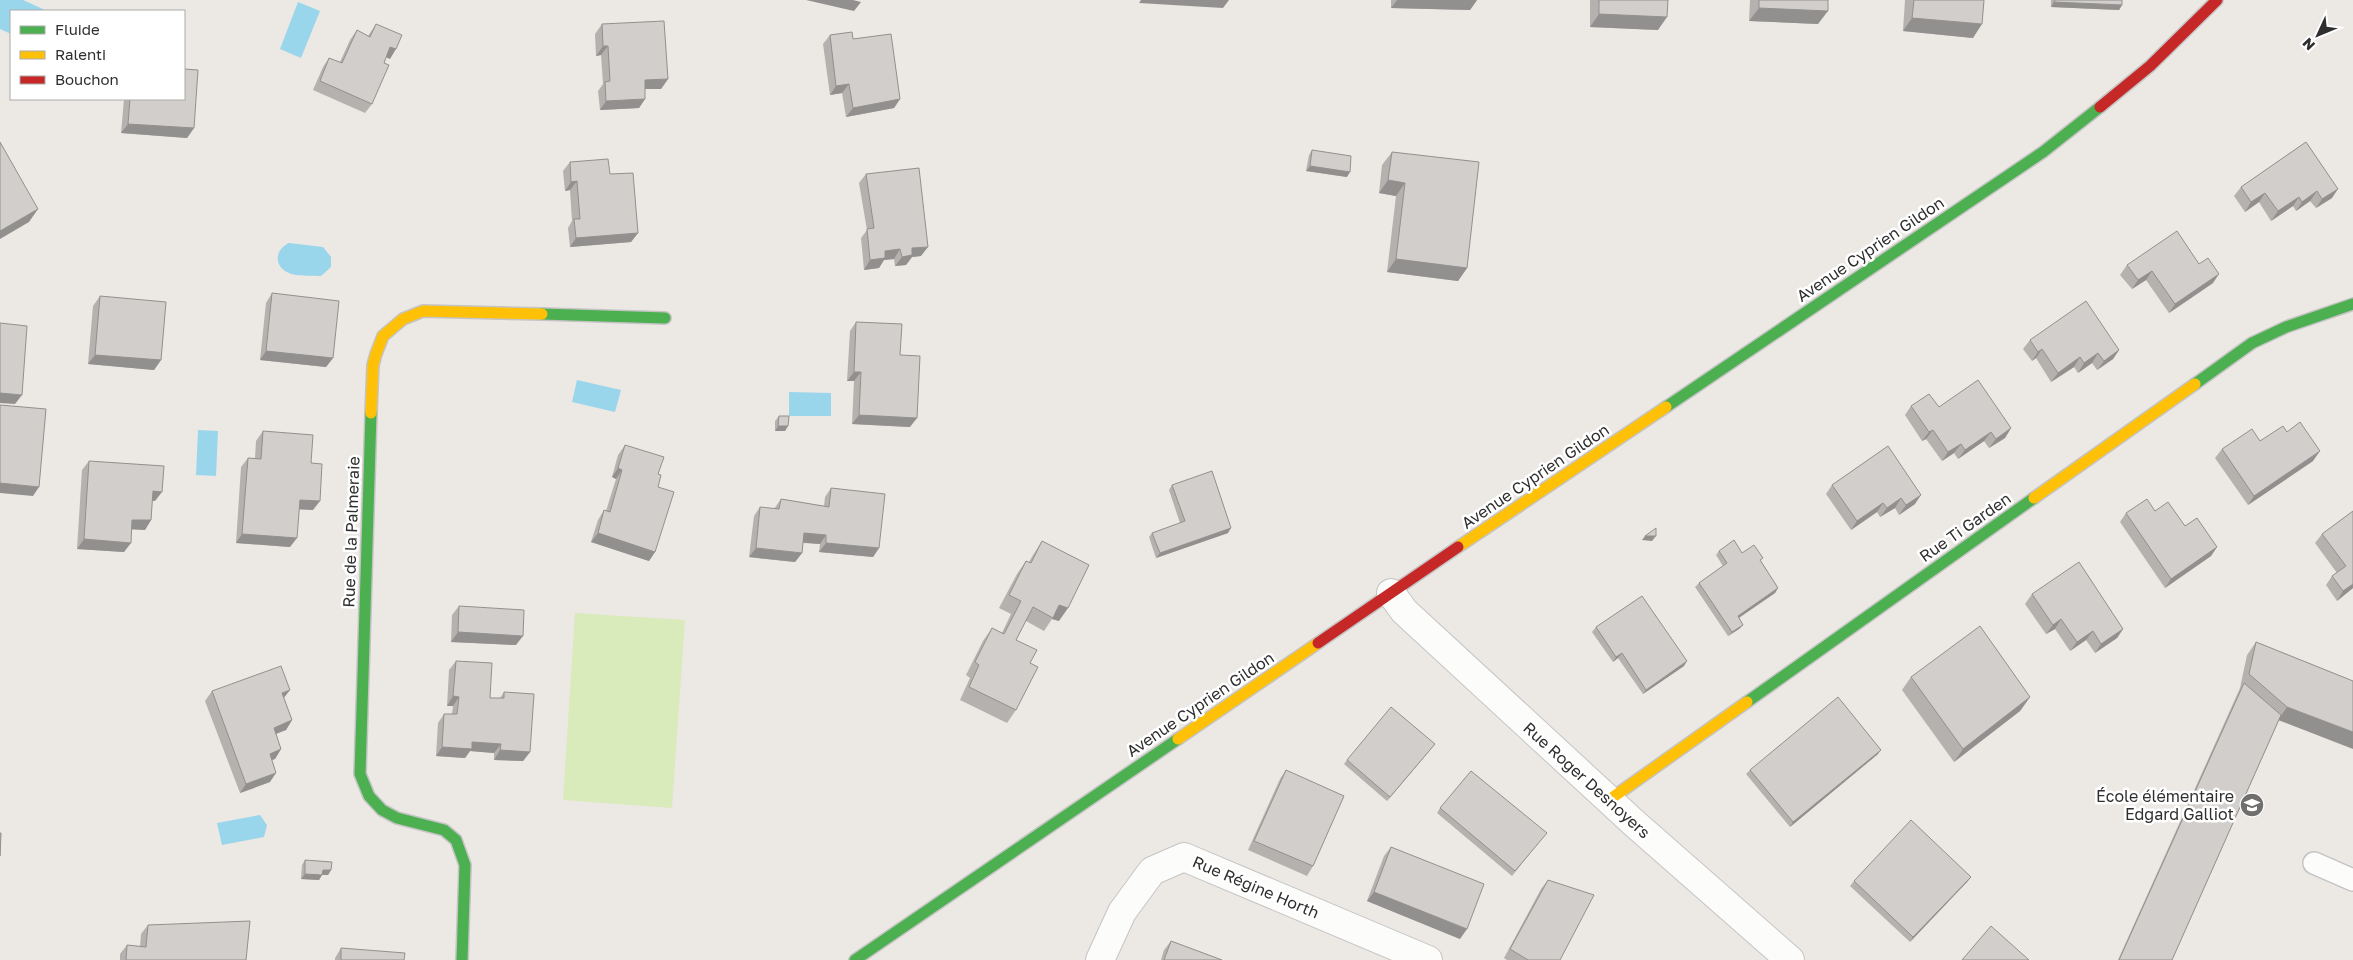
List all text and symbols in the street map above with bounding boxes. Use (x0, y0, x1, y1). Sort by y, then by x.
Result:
legend (10, 10, 185, 100)
north arrow (2293, 10, 2343, 60)
text: Fluide (55, 20, 100, 38)
text: N (2298, 35, 2318, 54)
text: Ralenti (55, 45, 106, 63)
text: Bouchon (55, 70, 119, 88)
street label: Avenue Cyprien Gildon (1792, 192, 1948, 306)
street label: Avenue Cyprien Gildon (1457, 419, 1613, 533)
street label: Rue de la Palmeraie (338, 456, 364, 608)
street label: Rue Ti Garden (1915, 488, 2015, 566)
street label: Avenue Cyprien Gildon (1122, 647, 1278, 761)
street label: Rue Roger Desnoyers (1519, 718, 1655, 842)
place label: École élémentaire Edgard Galliot (2096, 786, 2234, 824)
school or university icon: École élémentaire Edgard Galliot (2239, 792, 2265, 818)
street label: Rue Régine Horth (1190, 851, 1322, 923)

